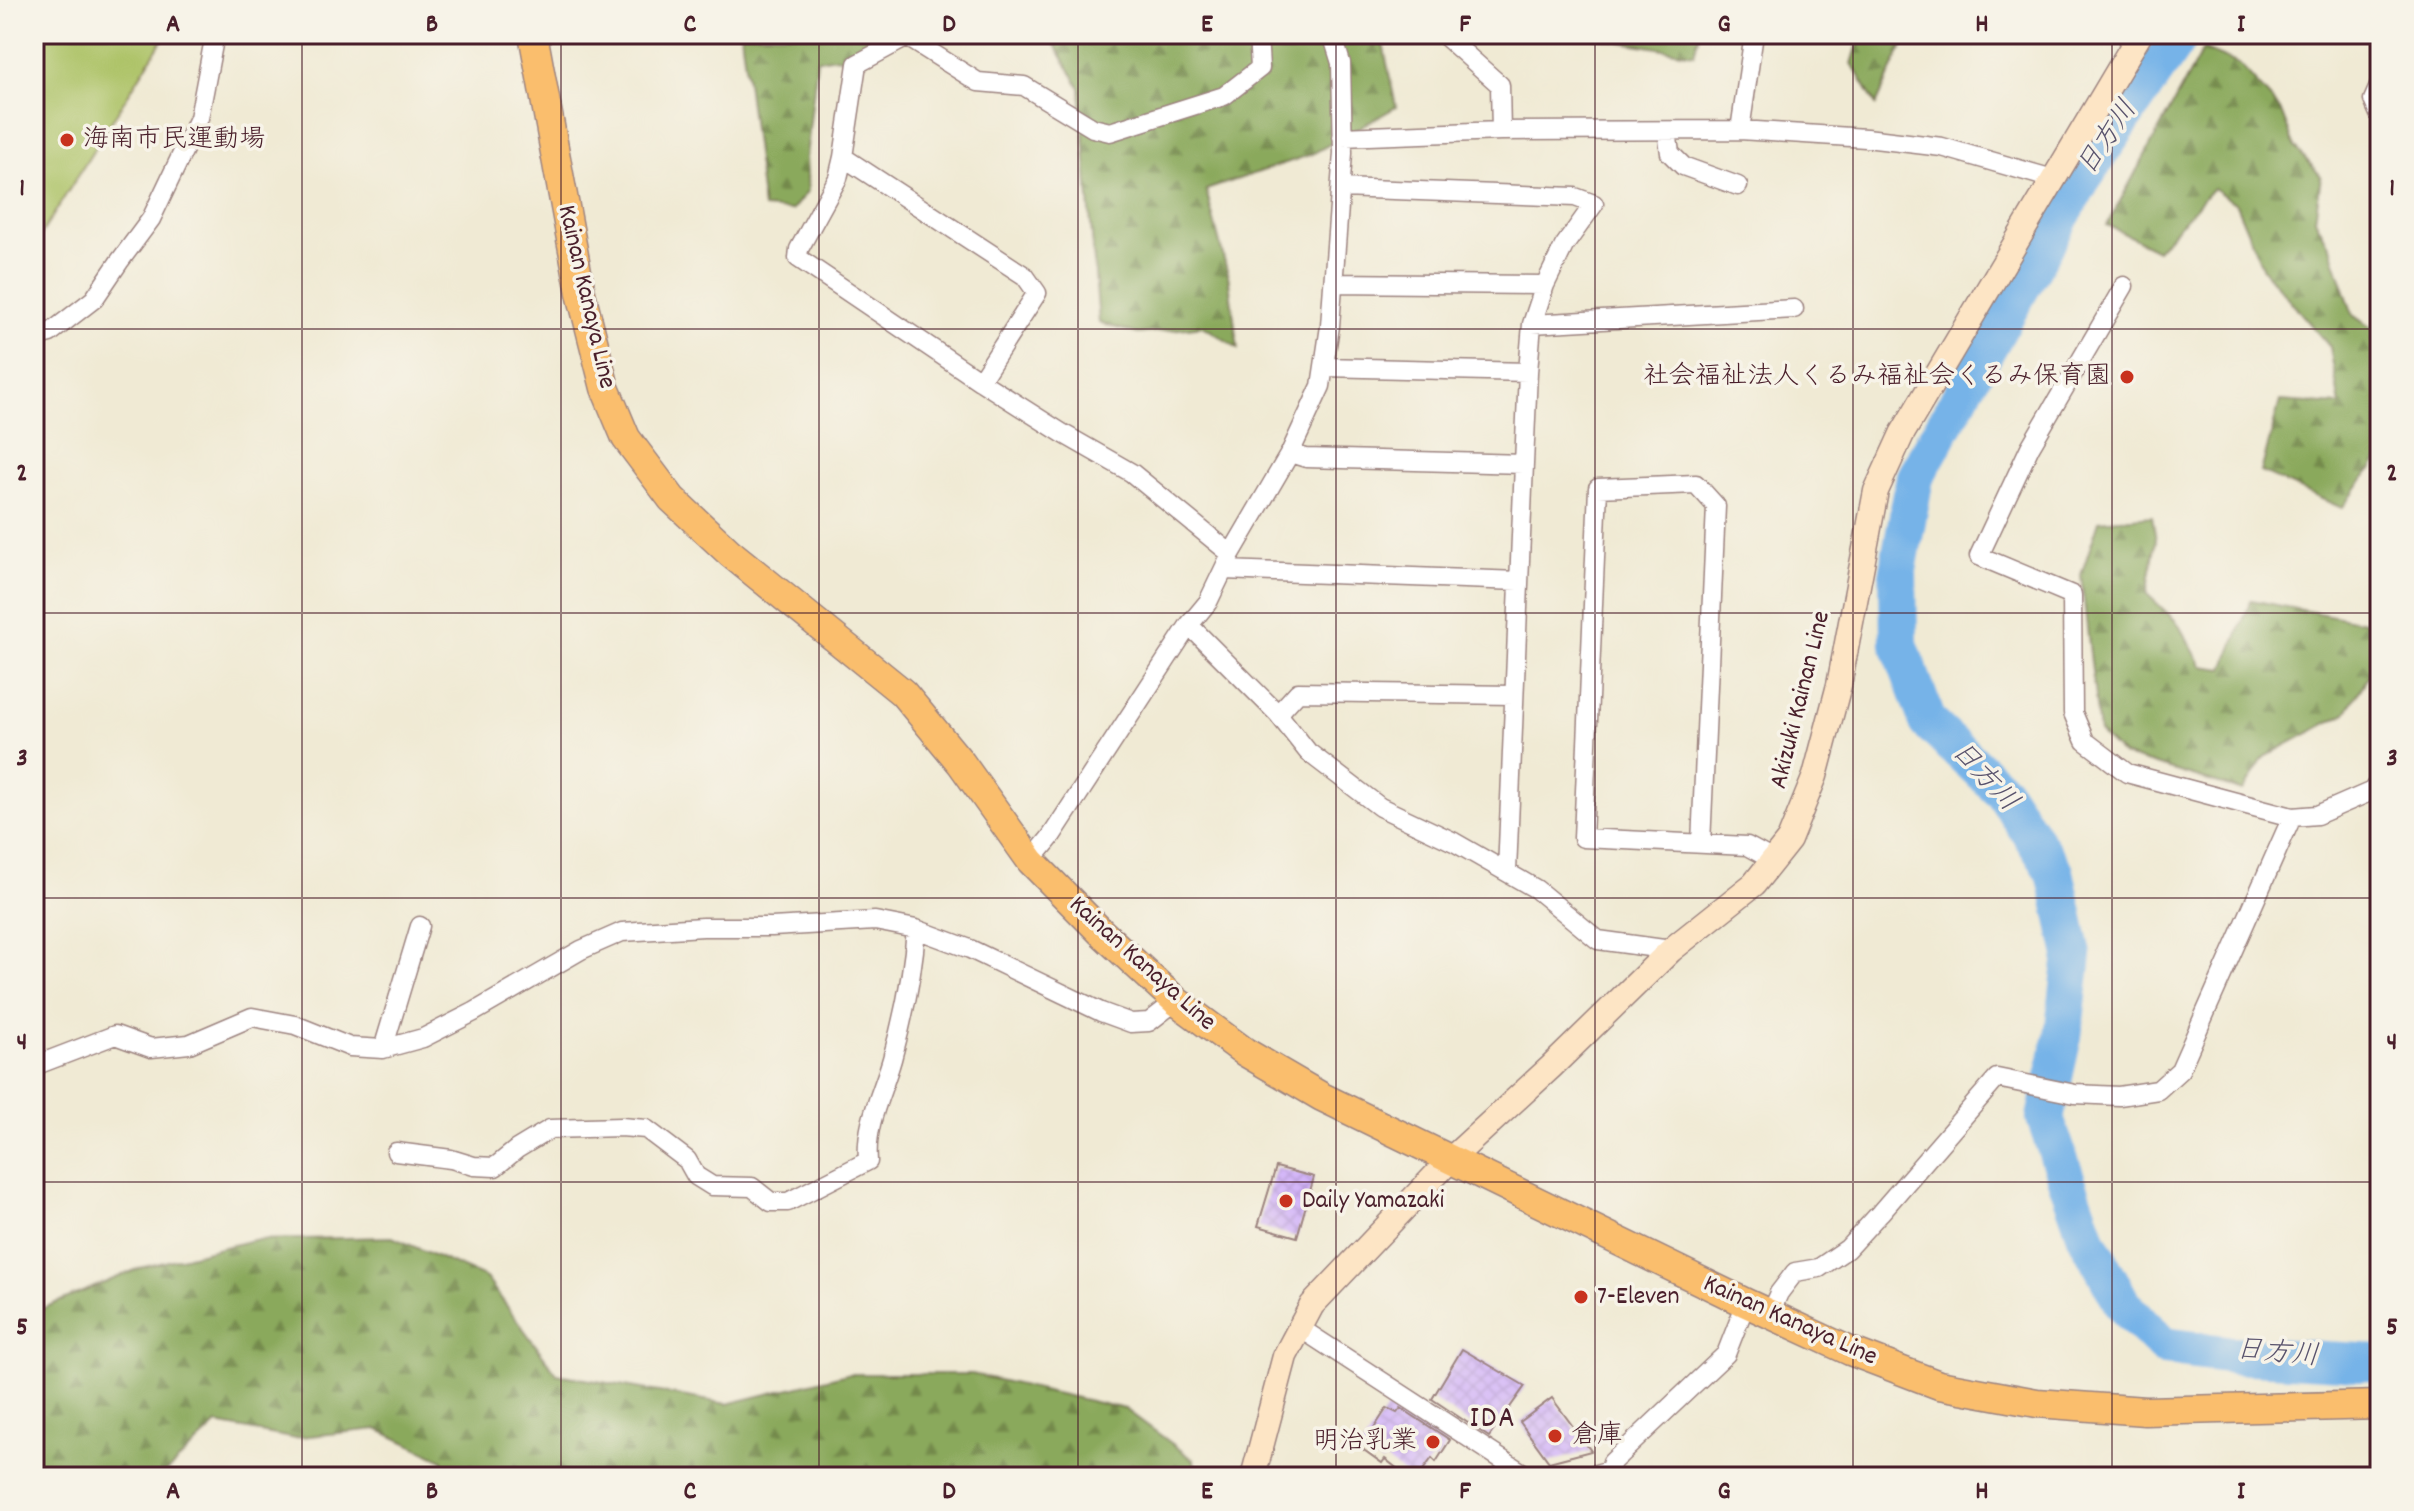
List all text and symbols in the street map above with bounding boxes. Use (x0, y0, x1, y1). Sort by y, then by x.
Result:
text: A (166, 7, 180, 44)
text: B (426, 7, 438, 44)
text: C (684, 7, 697, 44)
text: D (942, 7, 956, 44)
text: E (1201, 7, 1213, 44)
text: F (1459, 7, 1471, 44)
text: G (1717, 7, 1731, 44)
text: H (1975, 7, 1989, 44)
text: I (2237, 7, 2246, 44)
water label: 日方川 (2069, 93, 2149, 185)
place label: 海南市民運動場 (83, 122, 265, 159)
marker: 海南市民運動場 (58, 131, 76, 149)
text: 1 (19, 171, 25, 208)
text: 1 (2389, 171, 2395, 208)
street label: Kainan Kanaya Line (547, 202, 625, 392)
place label: 社会福祉法人くるみ福祉会くるみ保育園 (1643, 359, 2111, 396)
marker: 社会福祉法人くるみ福祉会くるみ保育園 (2118, 368, 2136, 386)
text: 2 (16, 456, 28, 493)
text: 2 (2386, 456, 2398, 493)
street label: Akizuki Kainan Line (1761, 607, 1841, 793)
water label: 日方川 (1940, 734, 2026, 822)
text: 3 (16, 741, 28, 778)
text: 3 (2386, 741, 2398, 778)
street label: Kainan Kanaya Line (1060, 888, 1224, 1040)
text: 4 (17, 1025, 27, 1062)
text: 4 (2387, 1025, 2397, 1062)
place label: Daily Yamazaki (1302, 1183, 1445, 1220)
marker: Daily Yamazaki (1277, 1192, 1295, 1210)
street label: Kainan Kanaya Line (1697, 1266, 1883, 1376)
place label: 7-Eleven (1597, 1279, 1680, 1316)
marker: 7-Eleven (1572, 1288, 1590, 1306)
text: 5 (16, 1310, 28, 1347)
text: 5 (2386, 1310, 2398, 1347)
water label: 日方川 (2233, 1331, 2321, 1379)
district label: IDA (1469, 1399, 1517, 1442)
place label: 倉庫 (1571, 1418, 1623, 1455)
place label: 明治乳業 (1313, 1424, 1417, 1461)
marker: 倉庫 (1546, 1427, 1564, 1445)
marker: 明治乳業 (1424, 1433, 1442, 1451)
text: A (166, 1474, 180, 1511)
text: B (426, 1474, 438, 1511)
text: C (684, 1474, 697, 1511)
text: D (942, 1474, 956, 1511)
text: E (1201, 1474, 1213, 1511)
text: F (1459, 1474, 1471, 1511)
text: G (1717, 1474, 1731, 1511)
text: H (1975, 1474, 1989, 1511)
text: I (2237, 1474, 2246, 1511)

